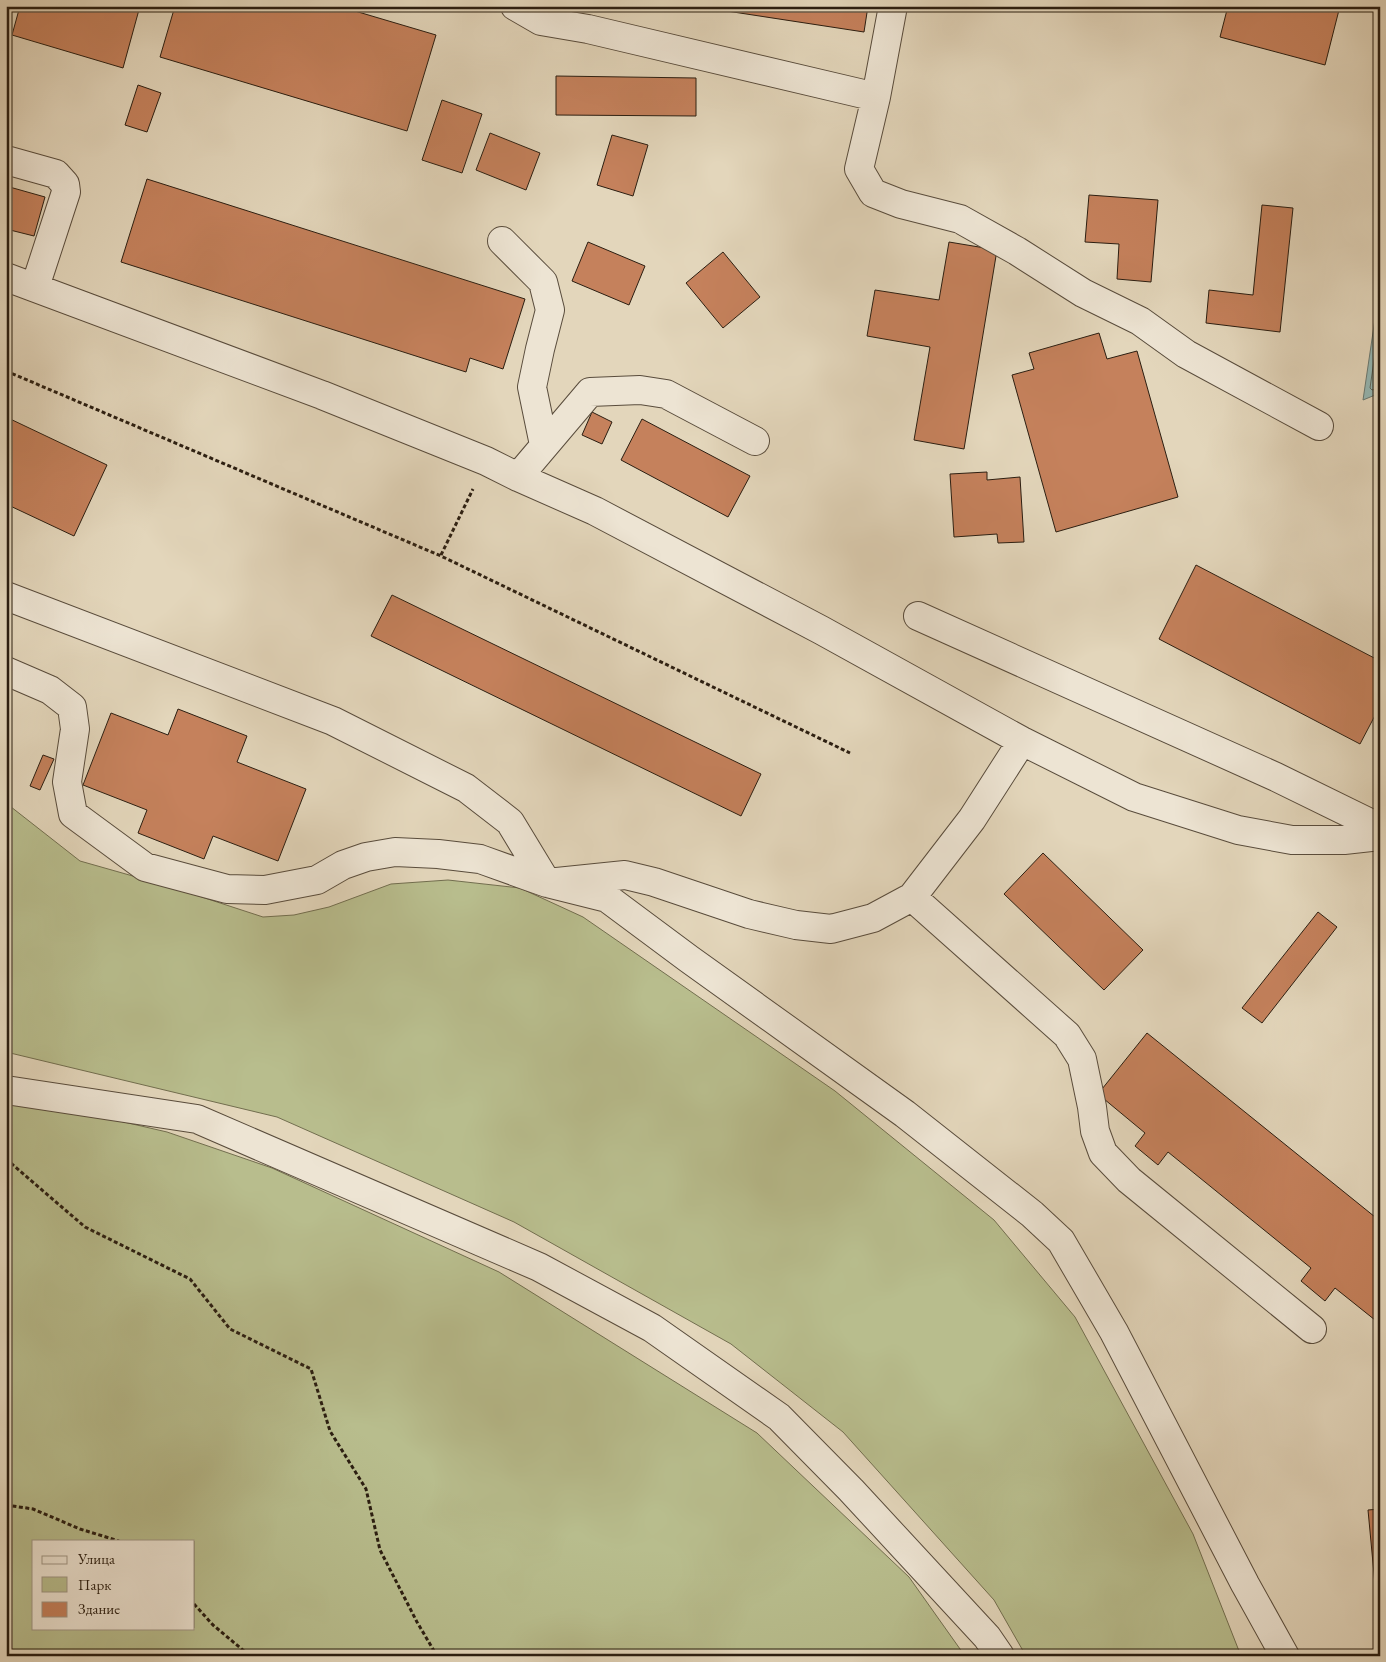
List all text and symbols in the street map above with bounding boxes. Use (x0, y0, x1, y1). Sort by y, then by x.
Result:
legend (32, 1540, 195, 1630)
text: Улица (77, 1549, 115, 1568)
text: Парк (78, 1575, 111, 1594)
text: Здание (78, 1599, 120, 1618)

